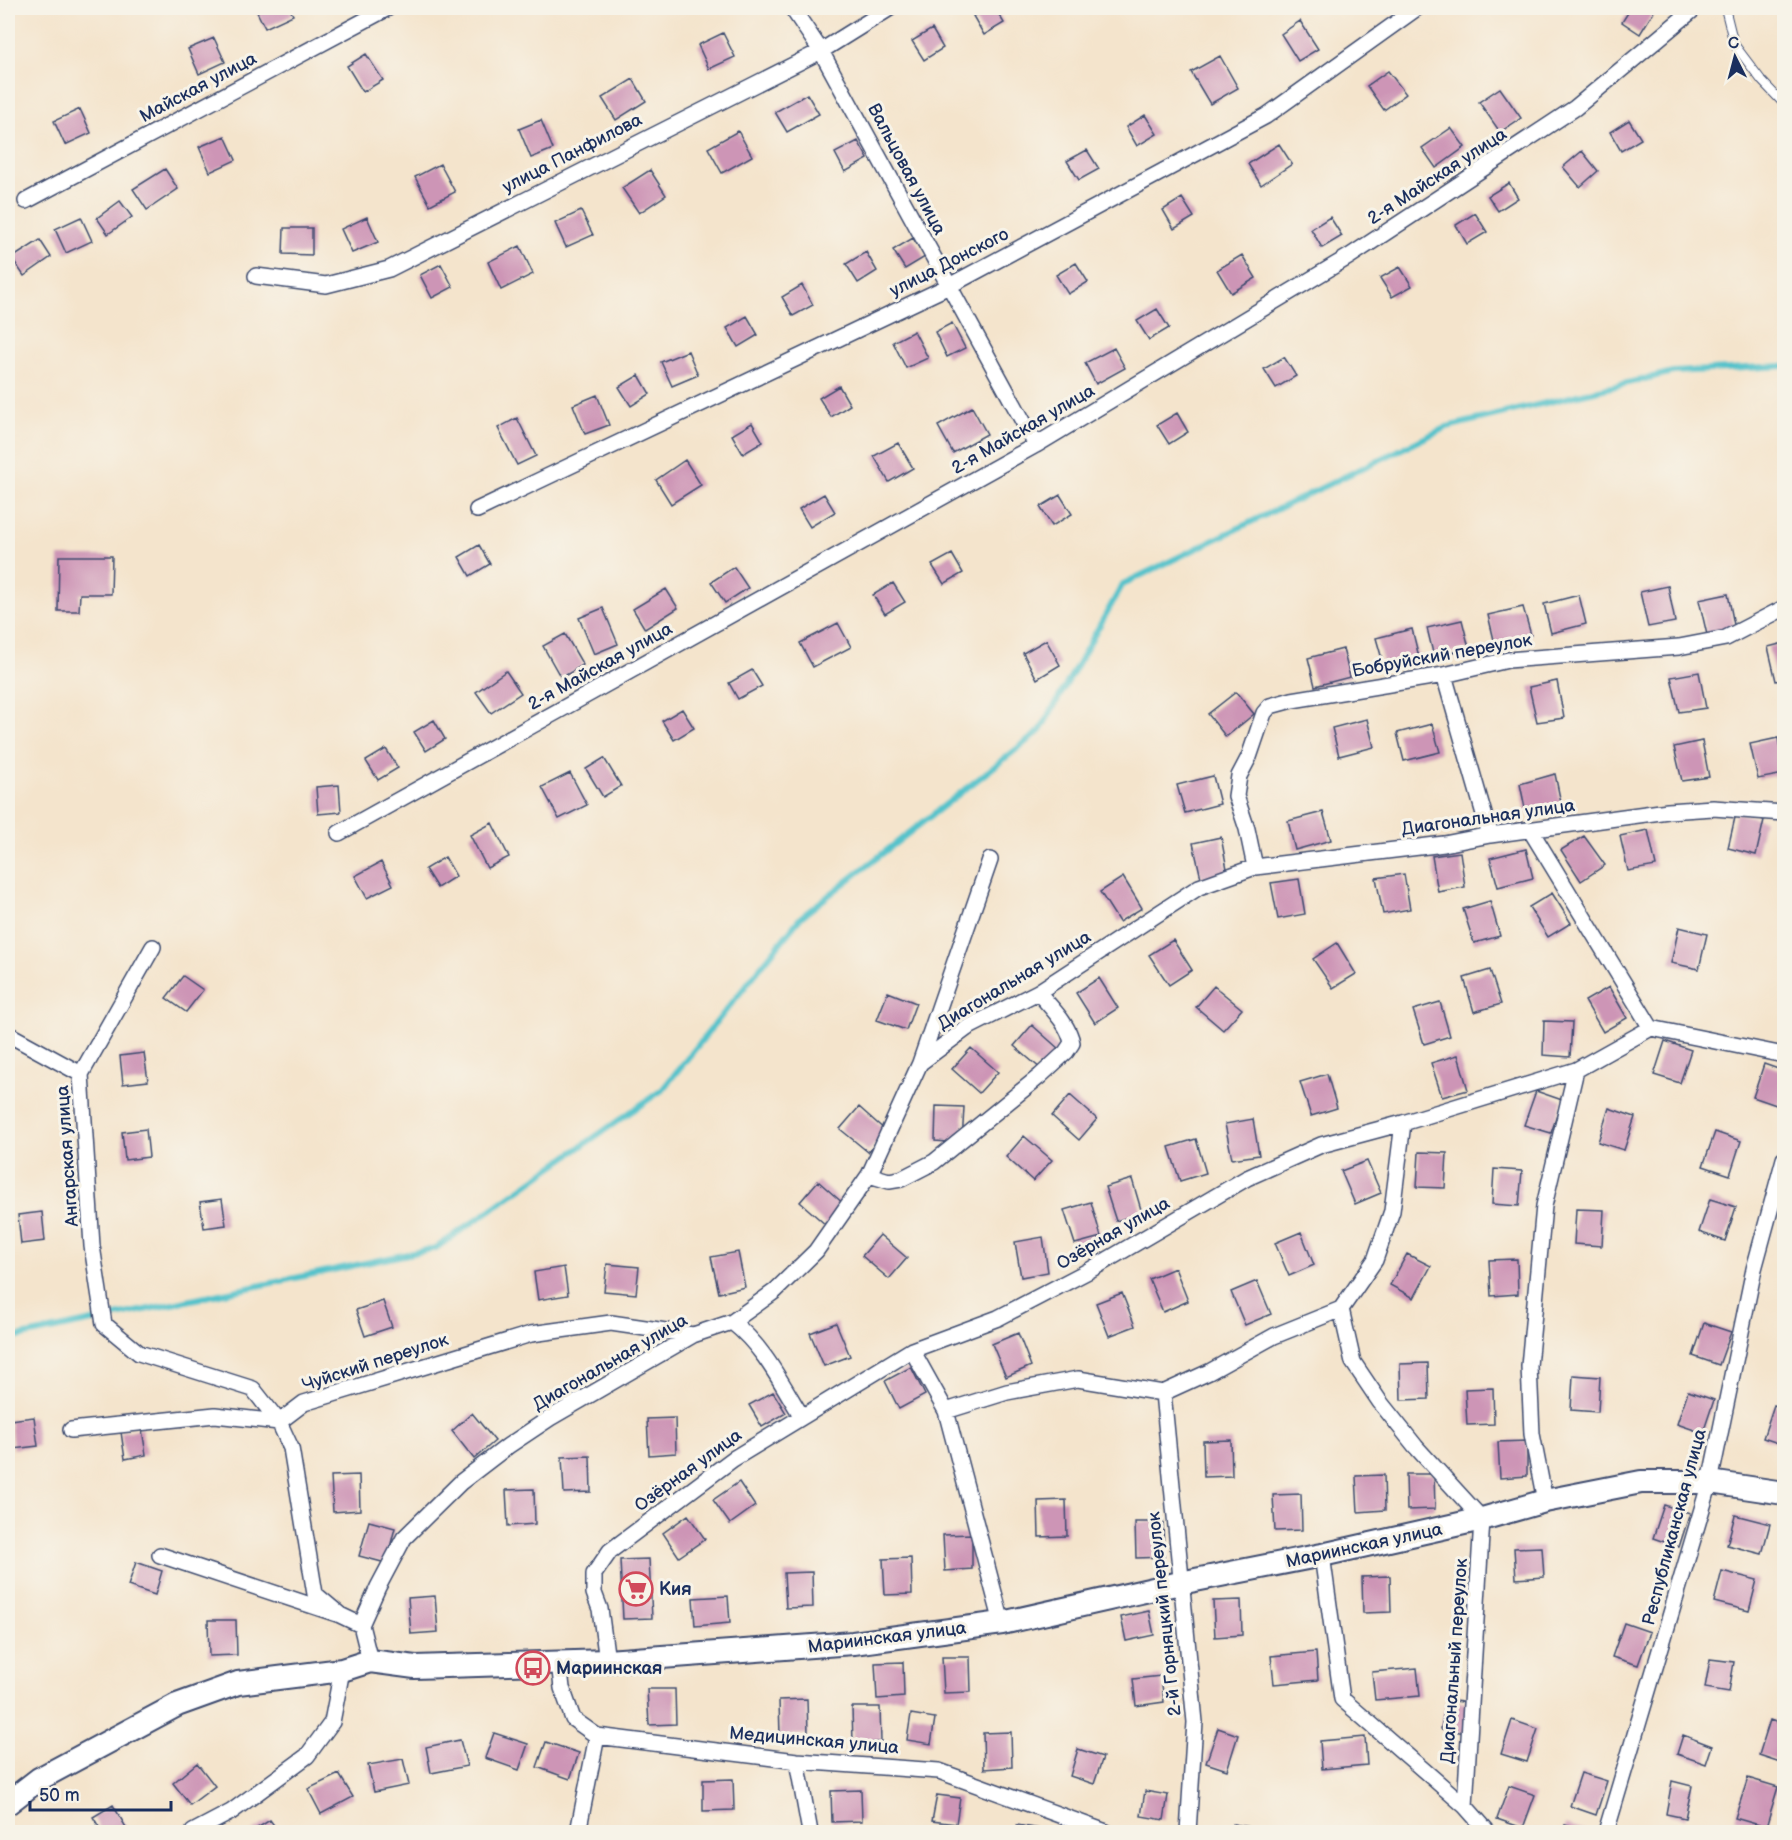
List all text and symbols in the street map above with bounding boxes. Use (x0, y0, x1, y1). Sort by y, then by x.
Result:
north arrow (1705, 27, 1765, 87)
text: С (1727, 34, 1740, 54)
street label: Майская улица (136, 48, 261, 127)
street label: Вальцовая улица (863, 100, 950, 239)
street label: улица Панфилова (499, 109, 646, 198)
street label: 2-я Майская улица (1364, 123, 1511, 229)
street label: улица Донского (886, 223, 1012, 301)
street label: 2-я Майская улица (948, 380, 1099, 479)
street label: 2-я Майская улица (525, 618, 676, 715)
street label: Бобруйский переулок (1351, 629, 1534, 682)
street label: Диагональная улица (1400, 795, 1576, 840)
street label: Диагональная улица (934, 926, 1095, 1034)
street label: Ангарская улица (52, 1084, 83, 1228)
street label: Озёрная улица (1053, 1192, 1174, 1274)
street label: Диагональная улица (529, 1309, 692, 1415)
street label: Чуйский переулок (300, 1329, 451, 1396)
street label: Озёрная улица (631, 1424, 746, 1516)
street label: Республиканская улица (1638, 1426, 1711, 1628)
street label: 2-й Горняцкий переулок (1143, 1510, 1186, 1717)
street label: Мариинская улица (1284, 1519, 1445, 1572)
street label: Диагональный переулок (1437, 1557, 1472, 1764)
supermarket icon: Кия (618, 1571, 654, 1607)
place label: Кия (659, 1579, 692, 1600)
street label: Мариинская улица (807, 1617, 968, 1658)
bus stop icon: Мариинская (515, 1650, 551, 1686)
place label: Мариинская (556, 1658, 662, 1679)
street label: Медицинская улица (728, 1723, 900, 1758)
scale bar (30, 1774, 171, 1812)
text: 50 m (39, 1785, 80, 1806)

